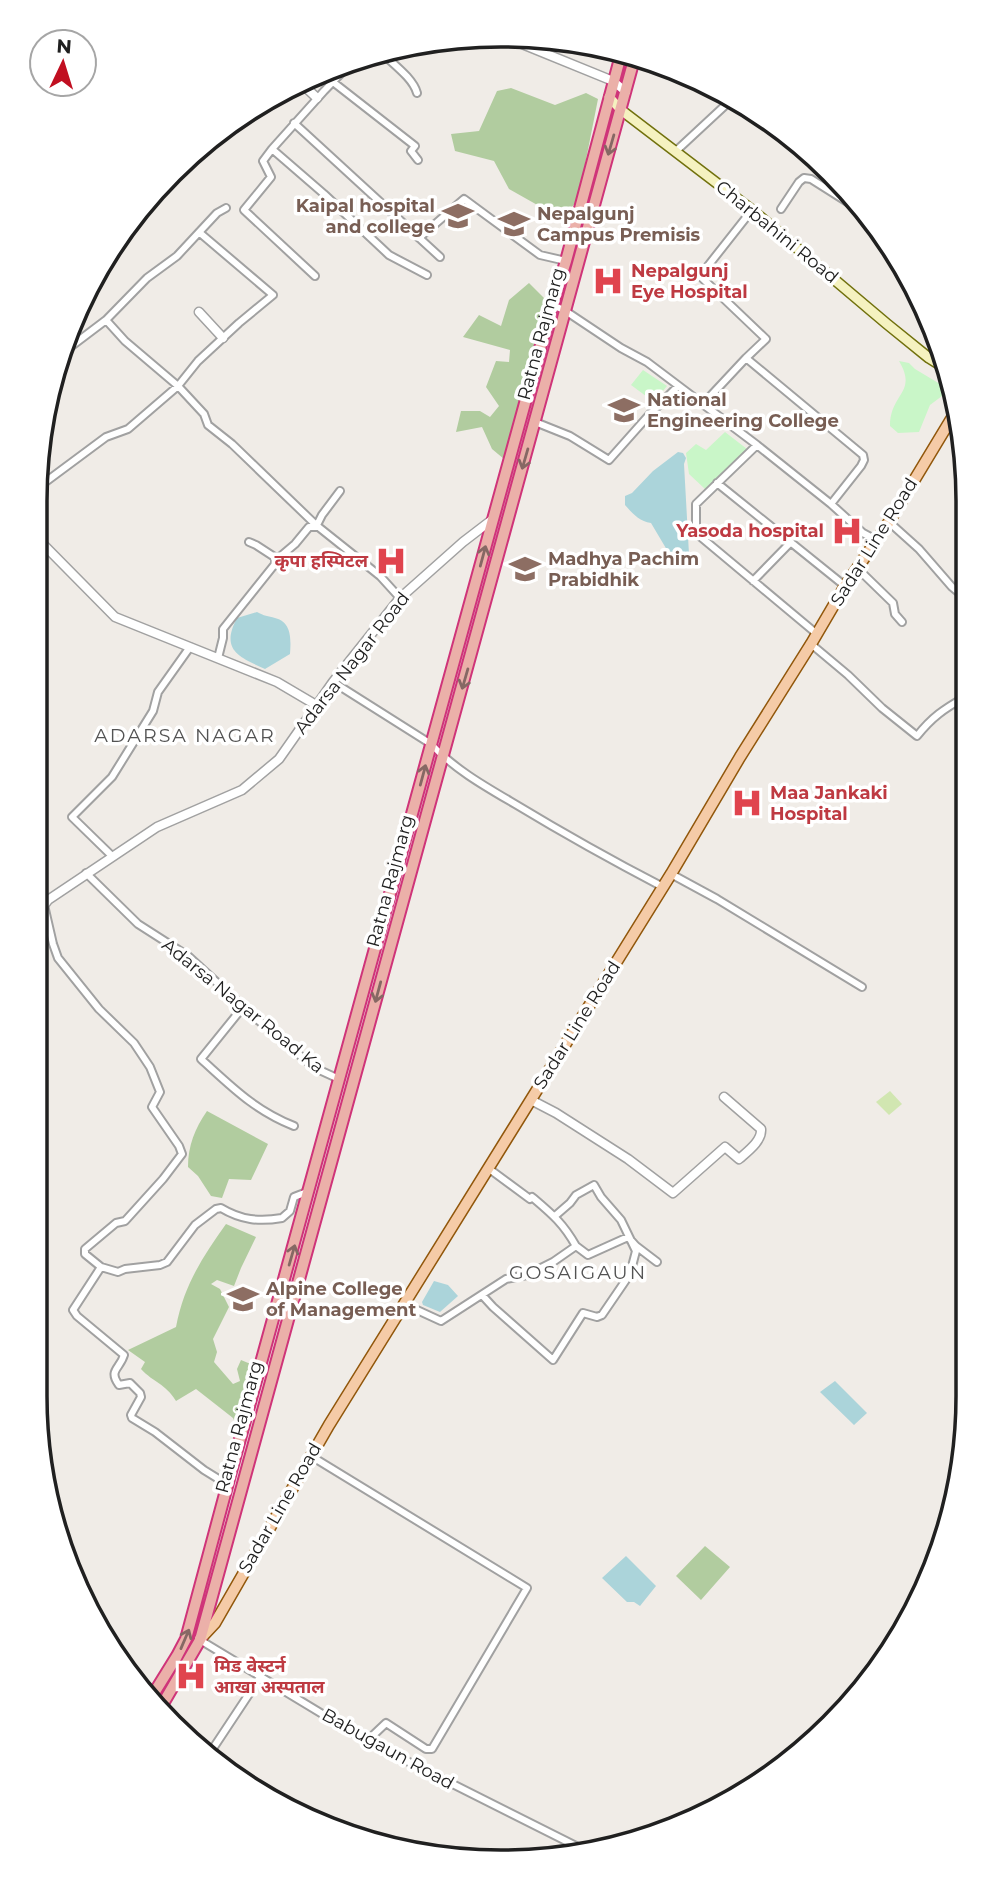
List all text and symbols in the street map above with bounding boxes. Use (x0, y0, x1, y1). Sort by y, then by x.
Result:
north arrow (28, 28, 98, 98)
text: N (56, 35, 73, 59)
one-way arrow (603, 134, 616, 156)
street label: Charbahini Road (711, 176, 843, 288)
place label: Kaipal hospital and college (296, 195, 435, 238)
school or university icon: Kaipal hospital and college (441, 199, 475, 233)
place label: Nepalgunj Campus Premisis (537, 203, 701, 246)
school or university icon: Nepalgunj Campus Premisis (497, 207, 531, 241)
place label: Nepalgunj Eye Hospital (631, 260, 748, 303)
hospital icon: Nepalgunj Eye Hospital (591, 264, 625, 298)
street label: Ratna Rajmarg (513, 266, 569, 402)
place label: National Engineering College (647, 389, 839, 432)
school or university icon: National Engineering College (607, 393, 641, 427)
one-way arrow (518, 447, 531, 470)
street label: Sadar Line Road (826, 474, 922, 610)
hospital icon: Yasoda hospital (830, 514, 864, 548)
place label: Yasoda hospital (675, 520, 824, 542)
hospital icon: कृपा हस्पिटल (374, 544, 408, 578)
one-way arrow (478, 545, 491, 567)
place label: Madhya Pachim Prabidhik (548, 548, 699, 591)
place label: कृपा हस्पिटल (274, 550, 369, 572)
school or university icon: Madhya Pachim Prabidhik (508, 552, 542, 586)
street label: Adarsa Nagar Road (290, 588, 414, 738)
one-way arrow (457, 667, 470, 689)
district label: ADARSA NAGAR (94, 724, 276, 747)
one-way arrow (417, 764, 430, 787)
place label: Maa Jankaki Hospital (770, 782, 888, 825)
hospital icon: Maa Jankaki Hospital (730, 786, 764, 820)
street label: Ratna Rajmarg (362, 813, 418, 949)
street label: Adarsa Nagar Road Ka (158, 934, 328, 1078)
street label: Sadar Line Road (529, 957, 625, 1093)
one-way arrow (371, 980, 384, 1003)
one-way arrow (286, 1244, 299, 1266)
district label: GOSAIGAUN (509, 1261, 647, 1284)
place label: Alpine College of Management (265, 1278, 416, 1321)
school or university icon: Alpine College of Management (226, 1282, 260, 1316)
street label: Ratna Rajmarg (211, 1359, 267, 1495)
street label: Sadar Line Road (234, 1439, 326, 1577)
one-way arrow (179, 1629, 192, 1650)
place label: मिड वेस्टर्न आखा अस्पताल (214, 1655, 325, 1698)
hospital icon: मिड वेस्टर्न आखा अस्पताल (174, 1659, 208, 1693)
street label: Babugaun Road (318, 1704, 458, 1794)

